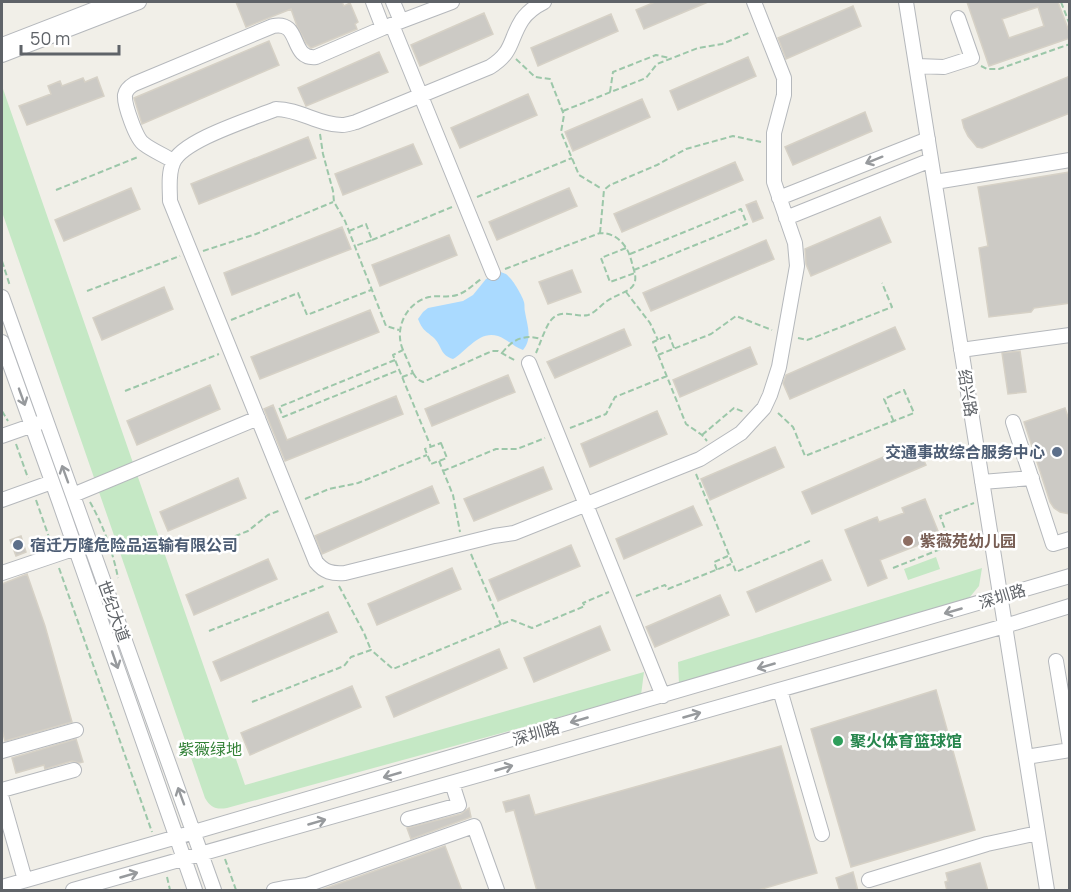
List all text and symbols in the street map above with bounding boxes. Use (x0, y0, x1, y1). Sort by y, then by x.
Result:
scale bar (21, 18, 118, 56)
text: 50 m (30, 26, 70, 50)
one-way arrow (865, 156, 883, 167)
street label: 绍兴路 (953, 368, 983, 418)
one-way arrow (17, 387, 28, 406)
place label: 交通事故综合服务中心 (885, 441, 1045, 463)
marker: 交通事故综合服务中心 (1050, 445, 1064, 459)
one-way arrow (59, 465, 70, 484)
place label: 紫薇苑幼儿园 (920, 530, 1016, 552)
place label: 宿迁万隆危险品运输有限公司 (30, 534, 238, 556)
marker: 紫薇苑幼儿园 (901, 534, 915, 548)
marker: 宿迁万隆危险品运输有限公司 (11, 538, 25, 552)
street label: 世纪大道 (93, 577, 135, 645)
street label: 深圳路 (976, 578, 1028, 614)
one-way arrow (944, 606, 963, 617)
one-way arrow (111, 650, 122, 669)
one-way arrow (757, 660, 776, 672)
one-way arrow (682, 709, 701, 720)
one-way arrow (570, 715, 589, 726)
street label: 深圳路 (510, 716, 562, 750)
place label: 聚火体育篮球馆 (850, 730, 962, 752)
marker: 聚火体育篮球馆 (831, 734, 845, 748)
park label: 紫薇绿地 (178, 738, 242, 760)
one-way arrow (494, 762, 513, 773)
one-way arrow (383, 770, 402, 781)
one-way arrow (174, 787, 185, 806)
one-way arrow (307, 815, 326, 827)
one-way arrow (119, 869, 138, 880)

